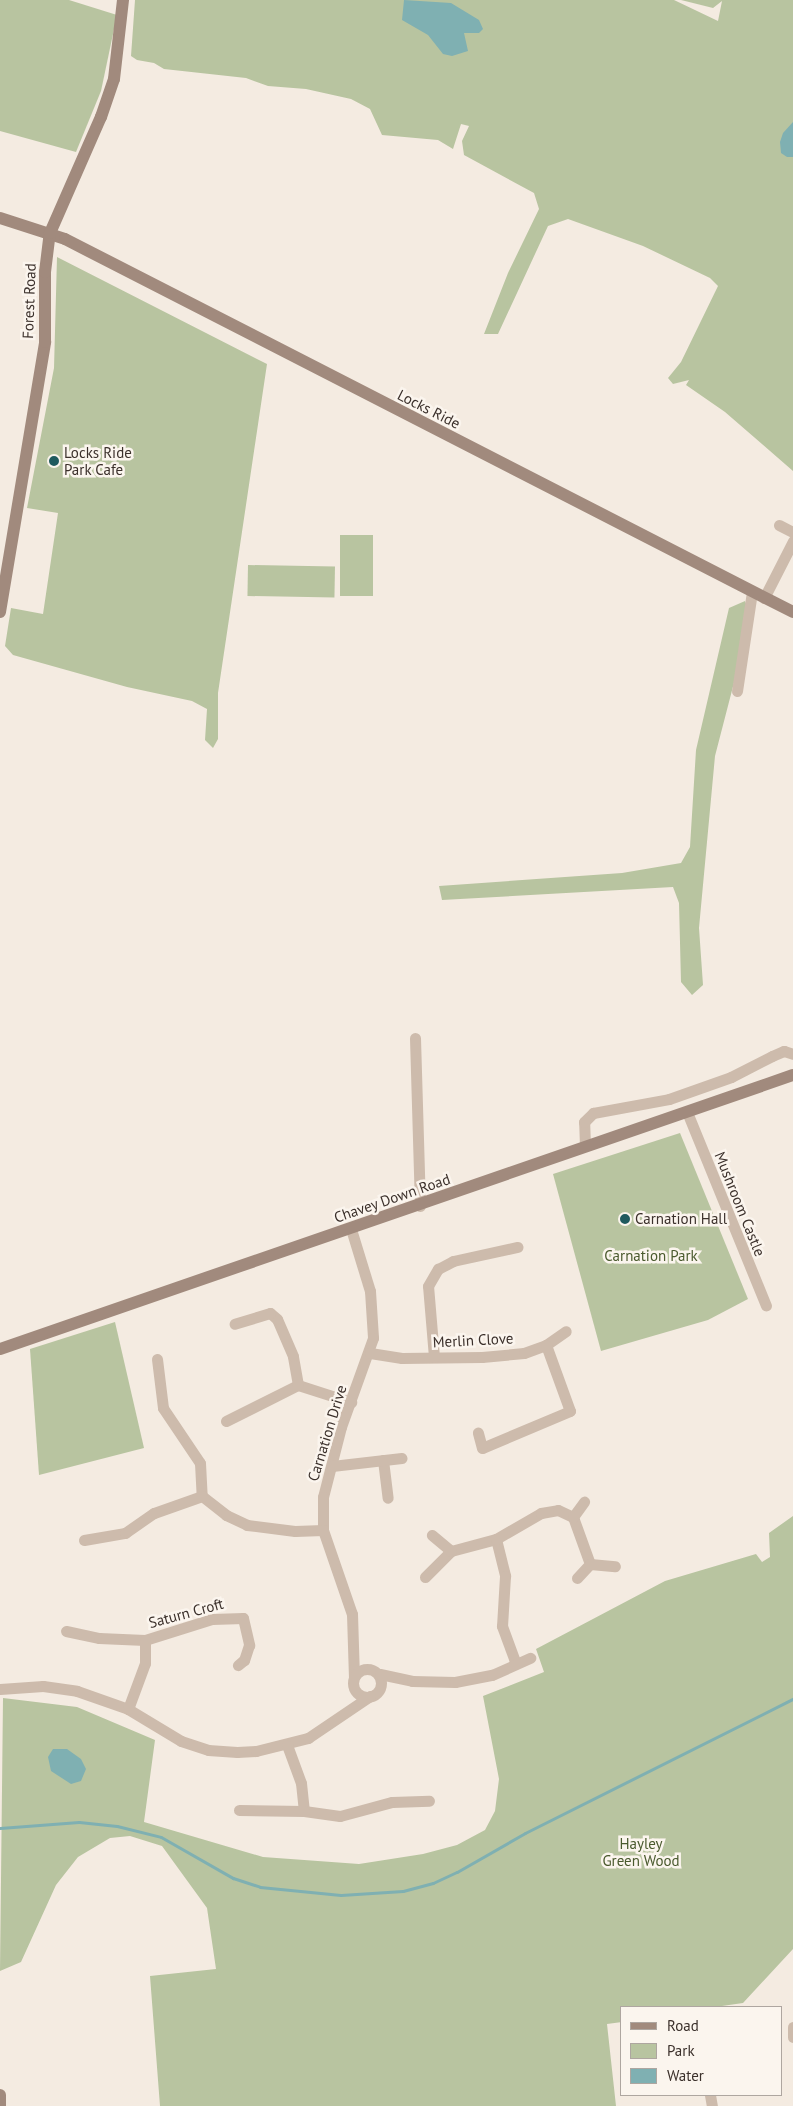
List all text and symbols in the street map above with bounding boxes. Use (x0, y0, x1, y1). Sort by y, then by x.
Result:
street label: Forest Road (19, 263, 39, 339)
street label: Locks Ride (395, 386, 463, 432)
place label: Locks Ride Park Cafe (64, 443, 132, 478)
marker: Locks Ride Park Cafe (48, 455, 60, 467)
street label: Mushroom Castle (711, 1149, 769, 1259)
street label: Chavey Down Road (331, 1170, 453, 1226)
place label: Carnation Hall (635, 1210, 727, 1228)
marker: Carnation Hall (619, 1213, 631, 1225)
park label: Carnation Park (604, 1247, 698, 1265)
street label: Merlin Clove (432, 1329, 514, 1351)
street label: Carnation Drive (304, 1383, 350, 1483)
street label: Saturn Croft (147, 1594, 225, 1632)
park label: Hayley Green Wood (602, 1834, 680, 1869)
legend (620, 2006, 783, 2096)
text: Road (667, 2016, 699, 2035)
text: Park (667, 2041, 695, 2060)
text: Water (667, 2066, 704, 2085)

